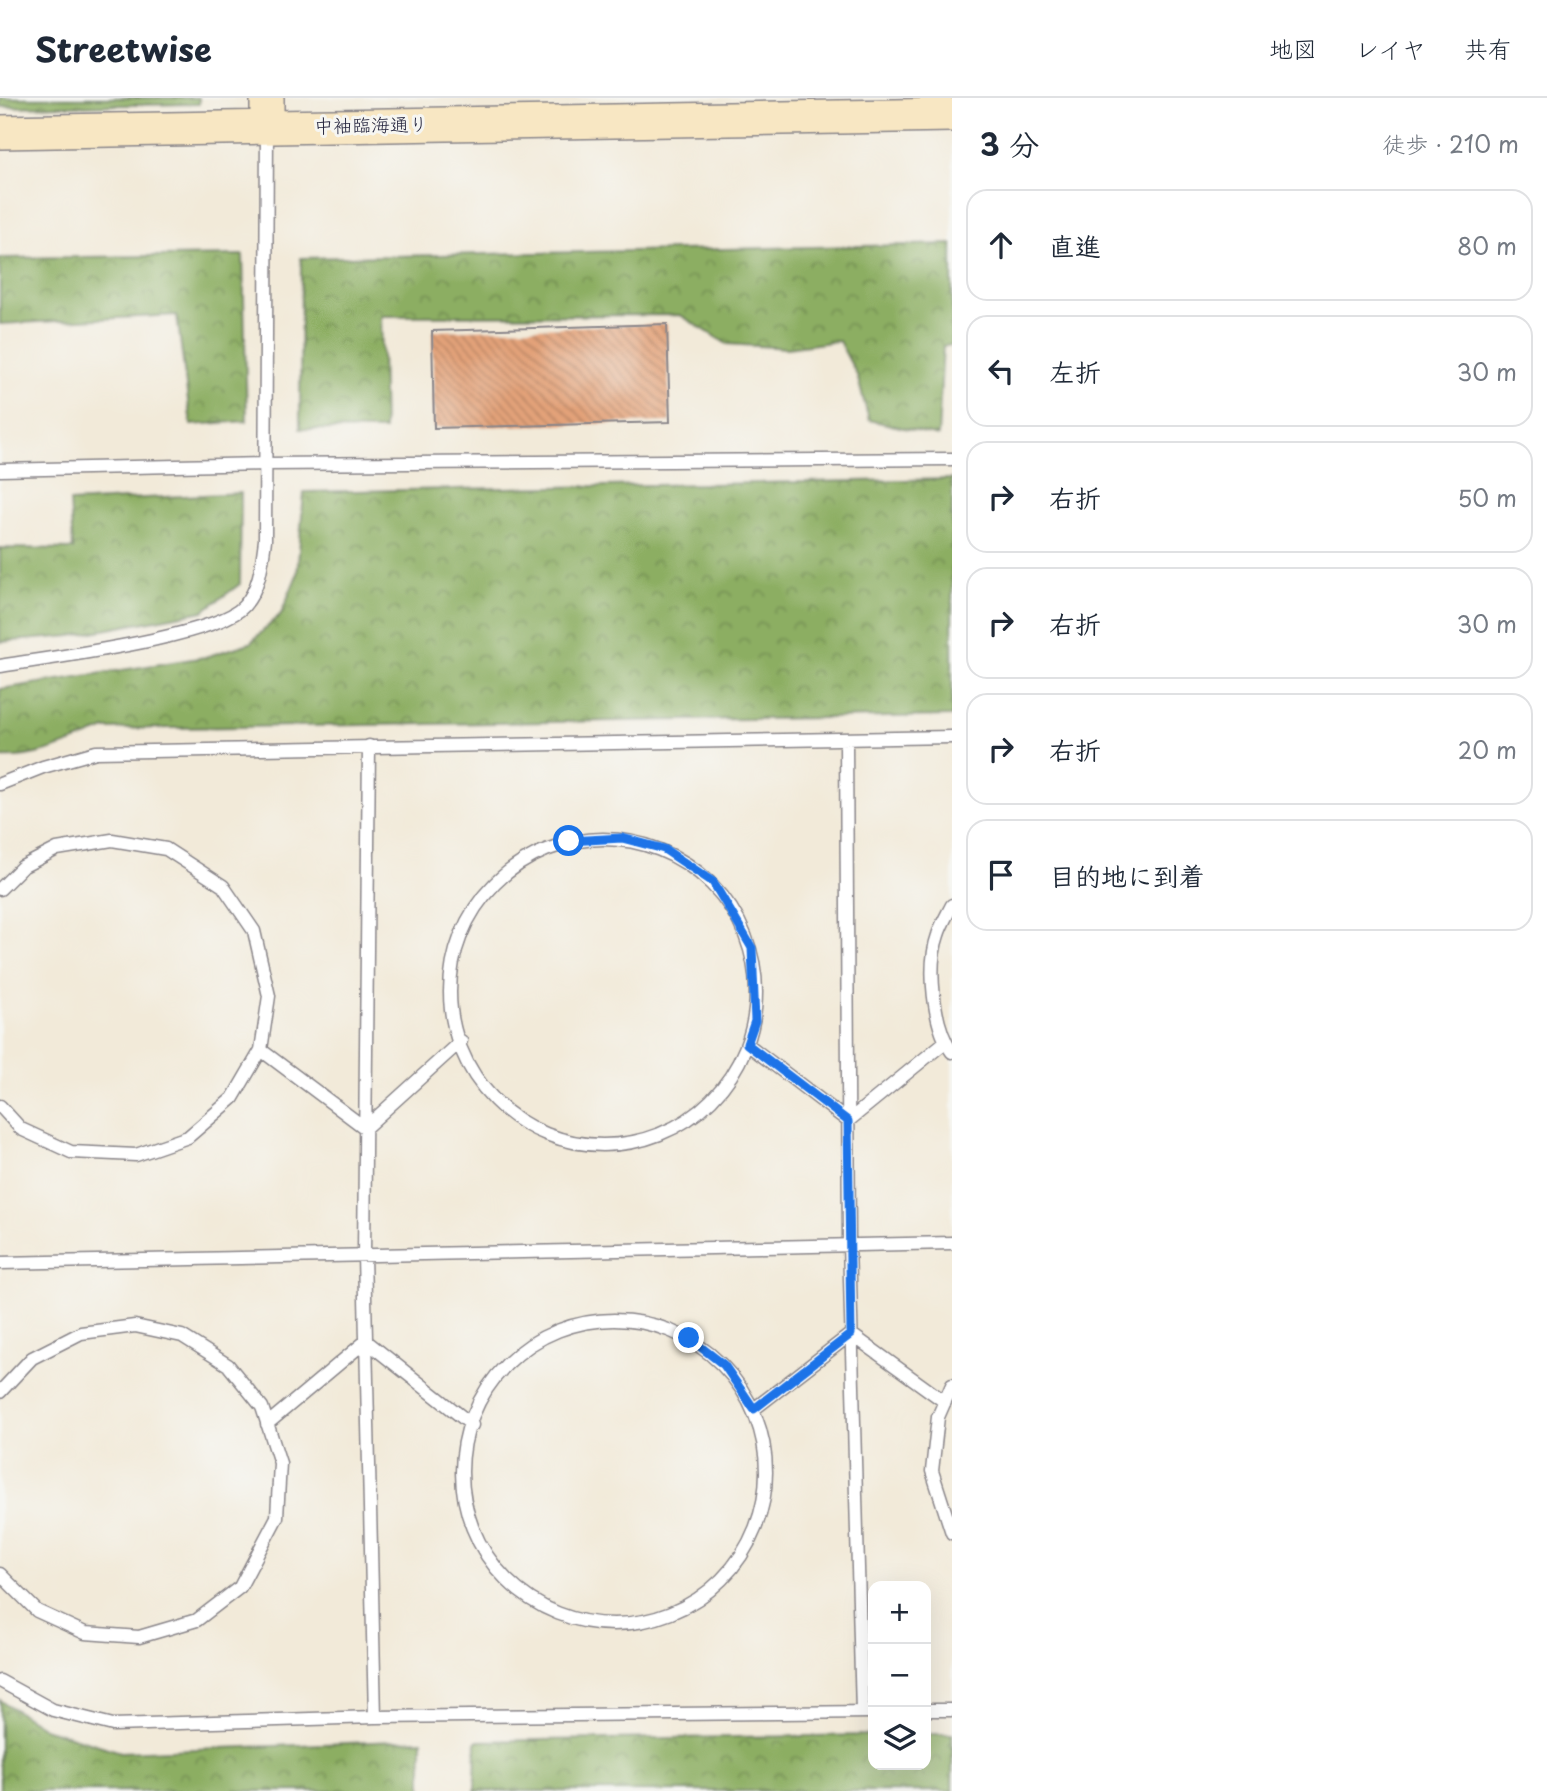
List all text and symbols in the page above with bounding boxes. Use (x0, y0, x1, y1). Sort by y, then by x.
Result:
text: Streetwise (35, 23, 212, 73)
text: 地図 (1269, 30, 1317, 66)
text: レイヤ (1355, 30, 1426, 66)
text: 共有 (1464, 30, 1512, 66)
street label: 中袖臨海通り (314, 109, 428, 139)
text: 3 分 (980, 121, 1039, 166)
text: 徒歩 · 210 m (1382, 126, 1519, 161)
icon: ahead (982, 226, 1020, 264)
text: 直進 (1049, 226, 1101, 265)
text: 80 m (1457, 228, 1517, 263)
icon: left (982, 352, 1020, 390)
text: 左折 (1049, 352, 1101, 391)
text: 30 m (1456, 354, 1517, 389)
icon: right (982, 478, 1020, 516)
text: 右折 (1049, 478, 1101, 517)
text: 50 m (1457, 480, 1517, 515)
icon: right (982, 604, 1020, 642)
text: 右折 (1049, 604, 1101, 643)
text: 30 m (1456, 606, 1517, 641)
icon: right (982, 730, 1020, 768)
text: 右折 (1049, 730, 1101, 769)
text: 20 m (1458, 732, 1517, 767)
route start (553, 825, 584, 856)
icon: arrive (982, 856, 1020, 894)
text: 目的地に到着 (1049, 856, 1205, 895)
route end (673, 1322, 704, 1353)
map controls (868, 1581, 931, 1770)
button: + (868, 1581, 931, 1644)
button: − (868, 1644, 931, 1707)
button: layers (868, 1707, 931, 1770)

